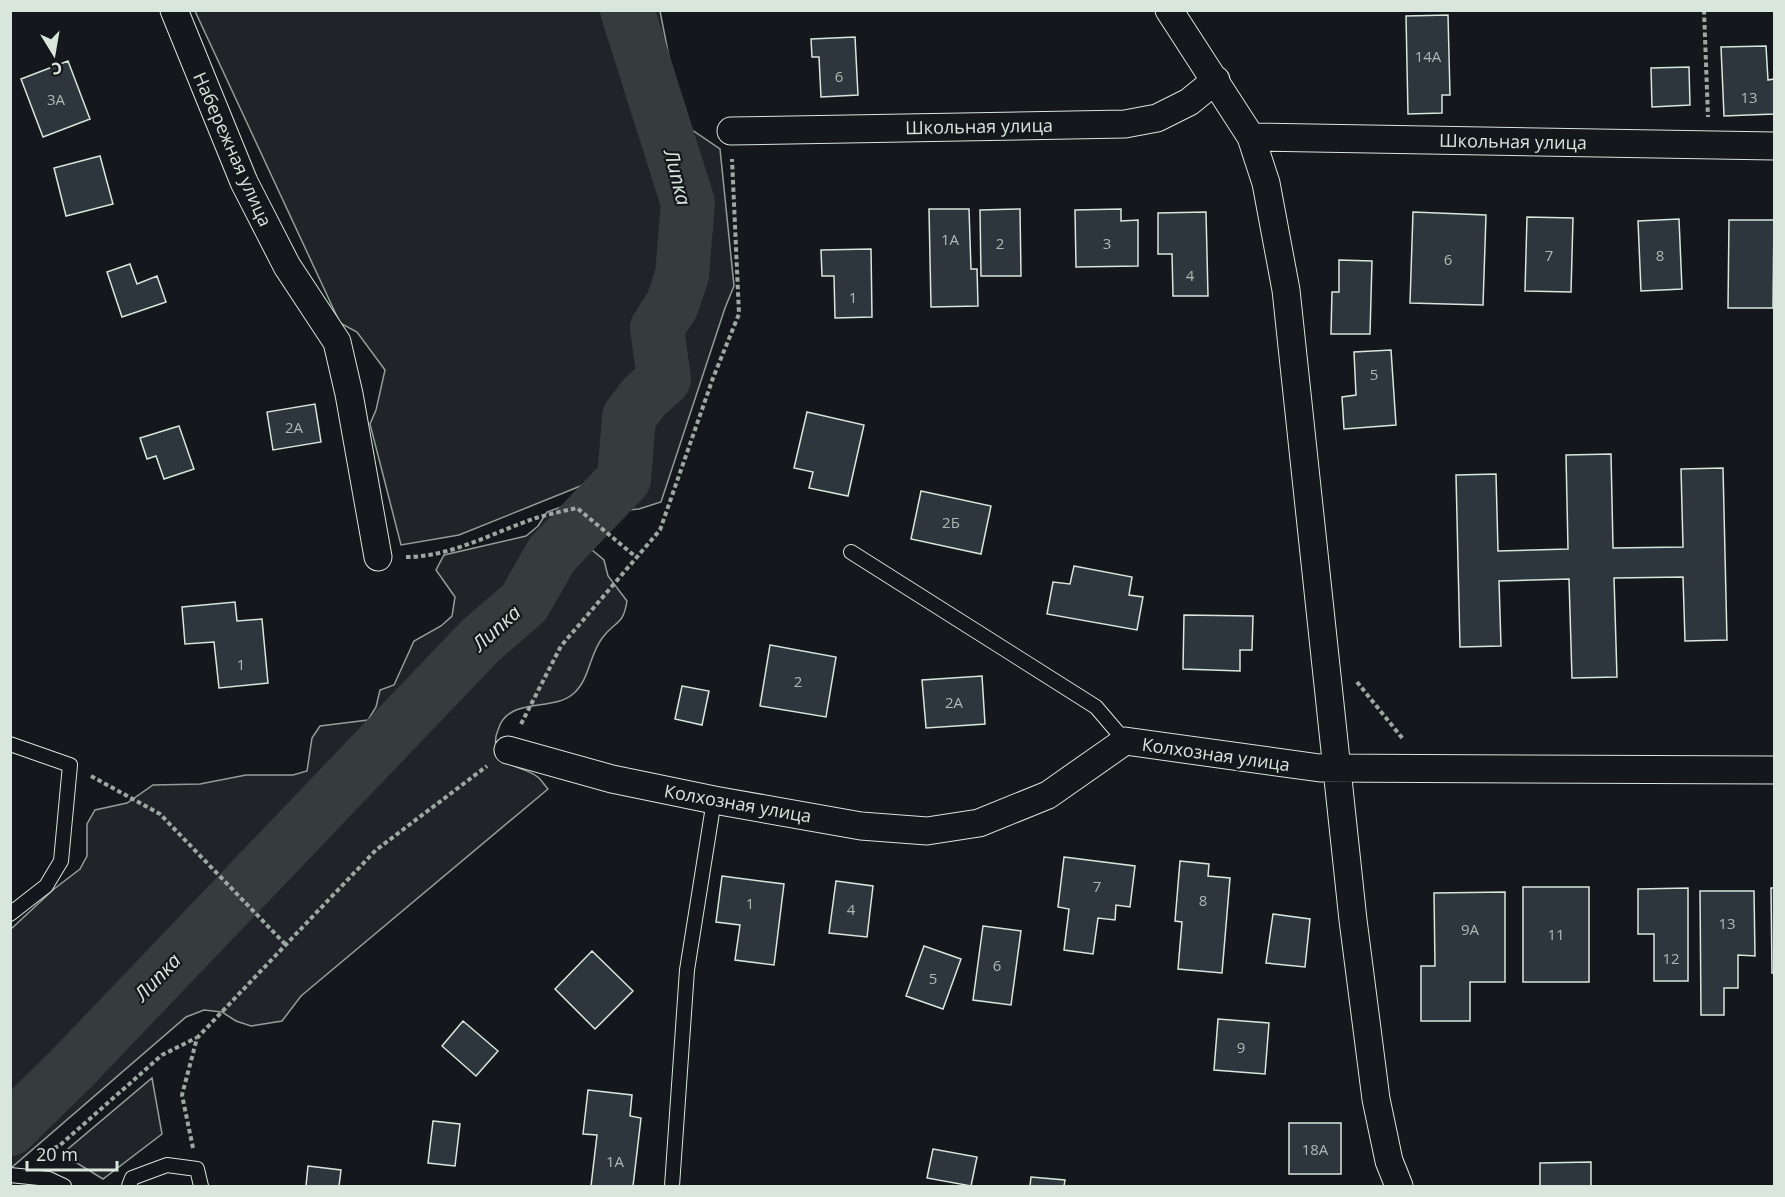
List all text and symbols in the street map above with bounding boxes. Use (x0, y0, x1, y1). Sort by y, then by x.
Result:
north arrow (24, 24, 84, 84)
house number: 14А (1415, 46, 1442, 66)
text: С (50, 57, 64, 80)
house number: 6 (835, 66, 843, 86)
street label: Набережная улица (188, 68, 278, 230)
house number: 13 (1740, 87, 1758, 107)
house number: 3А (47, 89, 66, 109)
street label: Школьная улица (905, 113, 1053, 139)
street label: Школьная улица (1439, 128, 1587, 154)
water label: Липка (658, 145, 698, 208)
house number: 1А (941, 229, 960, 249)
house number: 2 (996, 233, 1004, 253)
house number: 3 (1103, 233, 1111, 253)
house number: 7 (1545, 245, 1553, 265)
house number: 8 (1656, 245, 1664, 265)
house number: 6 (1444, 249, 1452, 269)
house number: 4 (1186, 265, 1195, 285)
house number: 1 (849, 287, 857, 307)
house number: 5 (1370, 364, 1378, 384)
house number: 2А (285, 417, 304, 437)
house number: 2Б (942, 512, 960, 532)
water label: Липка (465, 599, 526, 658)
house number: 1 (237, 654, 245, 674)
house number: 2 (794, 671, 802, 691)
house number: 2А (945, 692, 964, 712)
street label: Колхозная улица (1140, 732, 1292, 776)
street label: Колхозная улица (662, 778, 814, 828)
house number: 7 (1093, 876, 1101, 896)
house number: 8 (1199, 890, 1207, 910)
house number: 1 (746, 893, 754, 913)
house number: 4 (847, 899, 856, 919)
house number: 13 (1718, 913, 1736, 933)
house number: 9А (1461, 919, 1480, 939)
house number: 11 (1547, 924, 1565, 944)
water label: Липка (127, 947, 186, 1008)
house number: 12 (1662, 948, 1680, 968)
house number: 6 (993, 955, 1001, 975)
house number: 5 (929, 968, 937, 988)
house number: 9 (1237, 1037, 1245, 1057)
scale bar (27, 1134, 117, 1172)
house number: 18А (1302, 1139, 1329, 1159)
text: 20 m (36, 1142, 78, 1166)
house number: 1А (606, 1151, 625, 1171)

